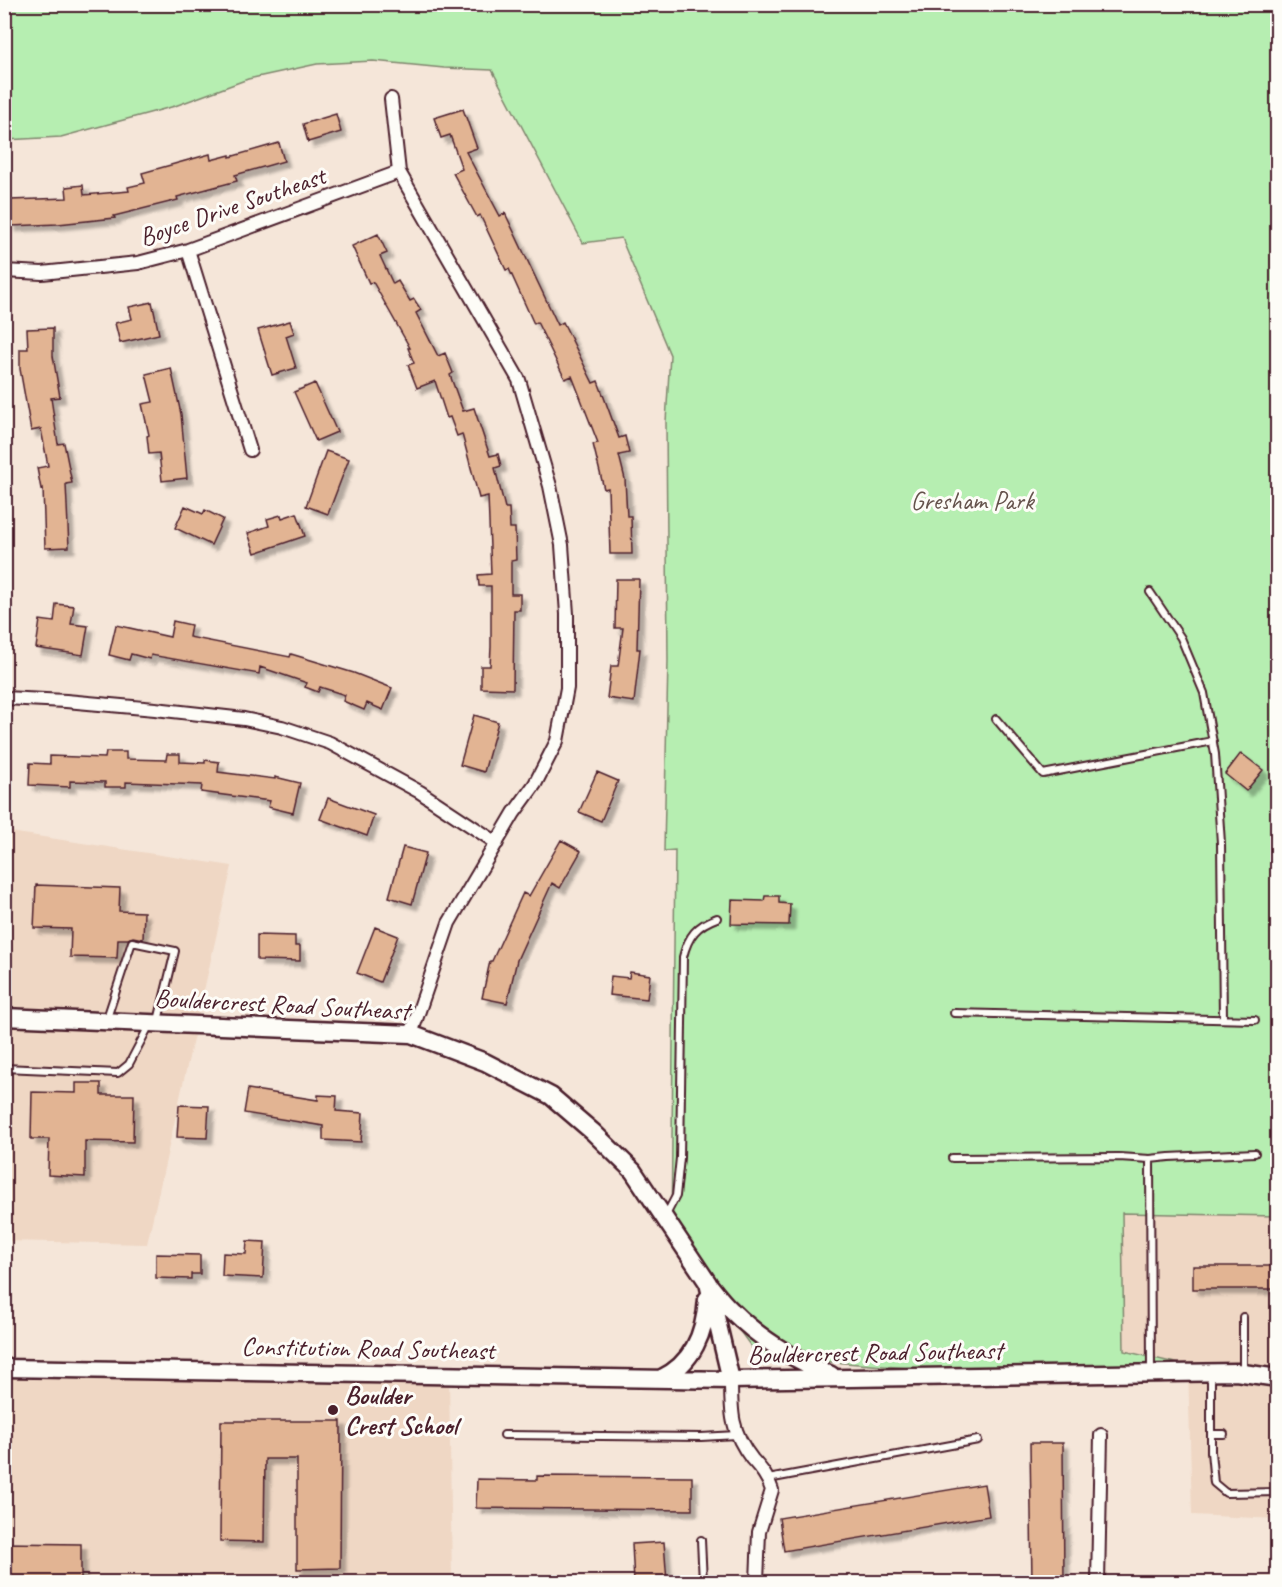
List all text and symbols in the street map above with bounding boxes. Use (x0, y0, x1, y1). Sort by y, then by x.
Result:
street label: Boyce Drive Southeast (135, 158, 332, 254)
park label: Gresham Park (911, 484, 1036, 517)
street label: Bouldercrest Road Southeast (154, 981, 414, 1028)
street label: Constitution Road Southeast (241, 1330, 497, 1367)
street label: Bouldercrest Road Southeast (747, 1334, 1006, 1371)
place label: Boulder Crest School (345, 1379, 463, 1442)
marker: Boulder Crest School (326, 1403, 340, 1417)

